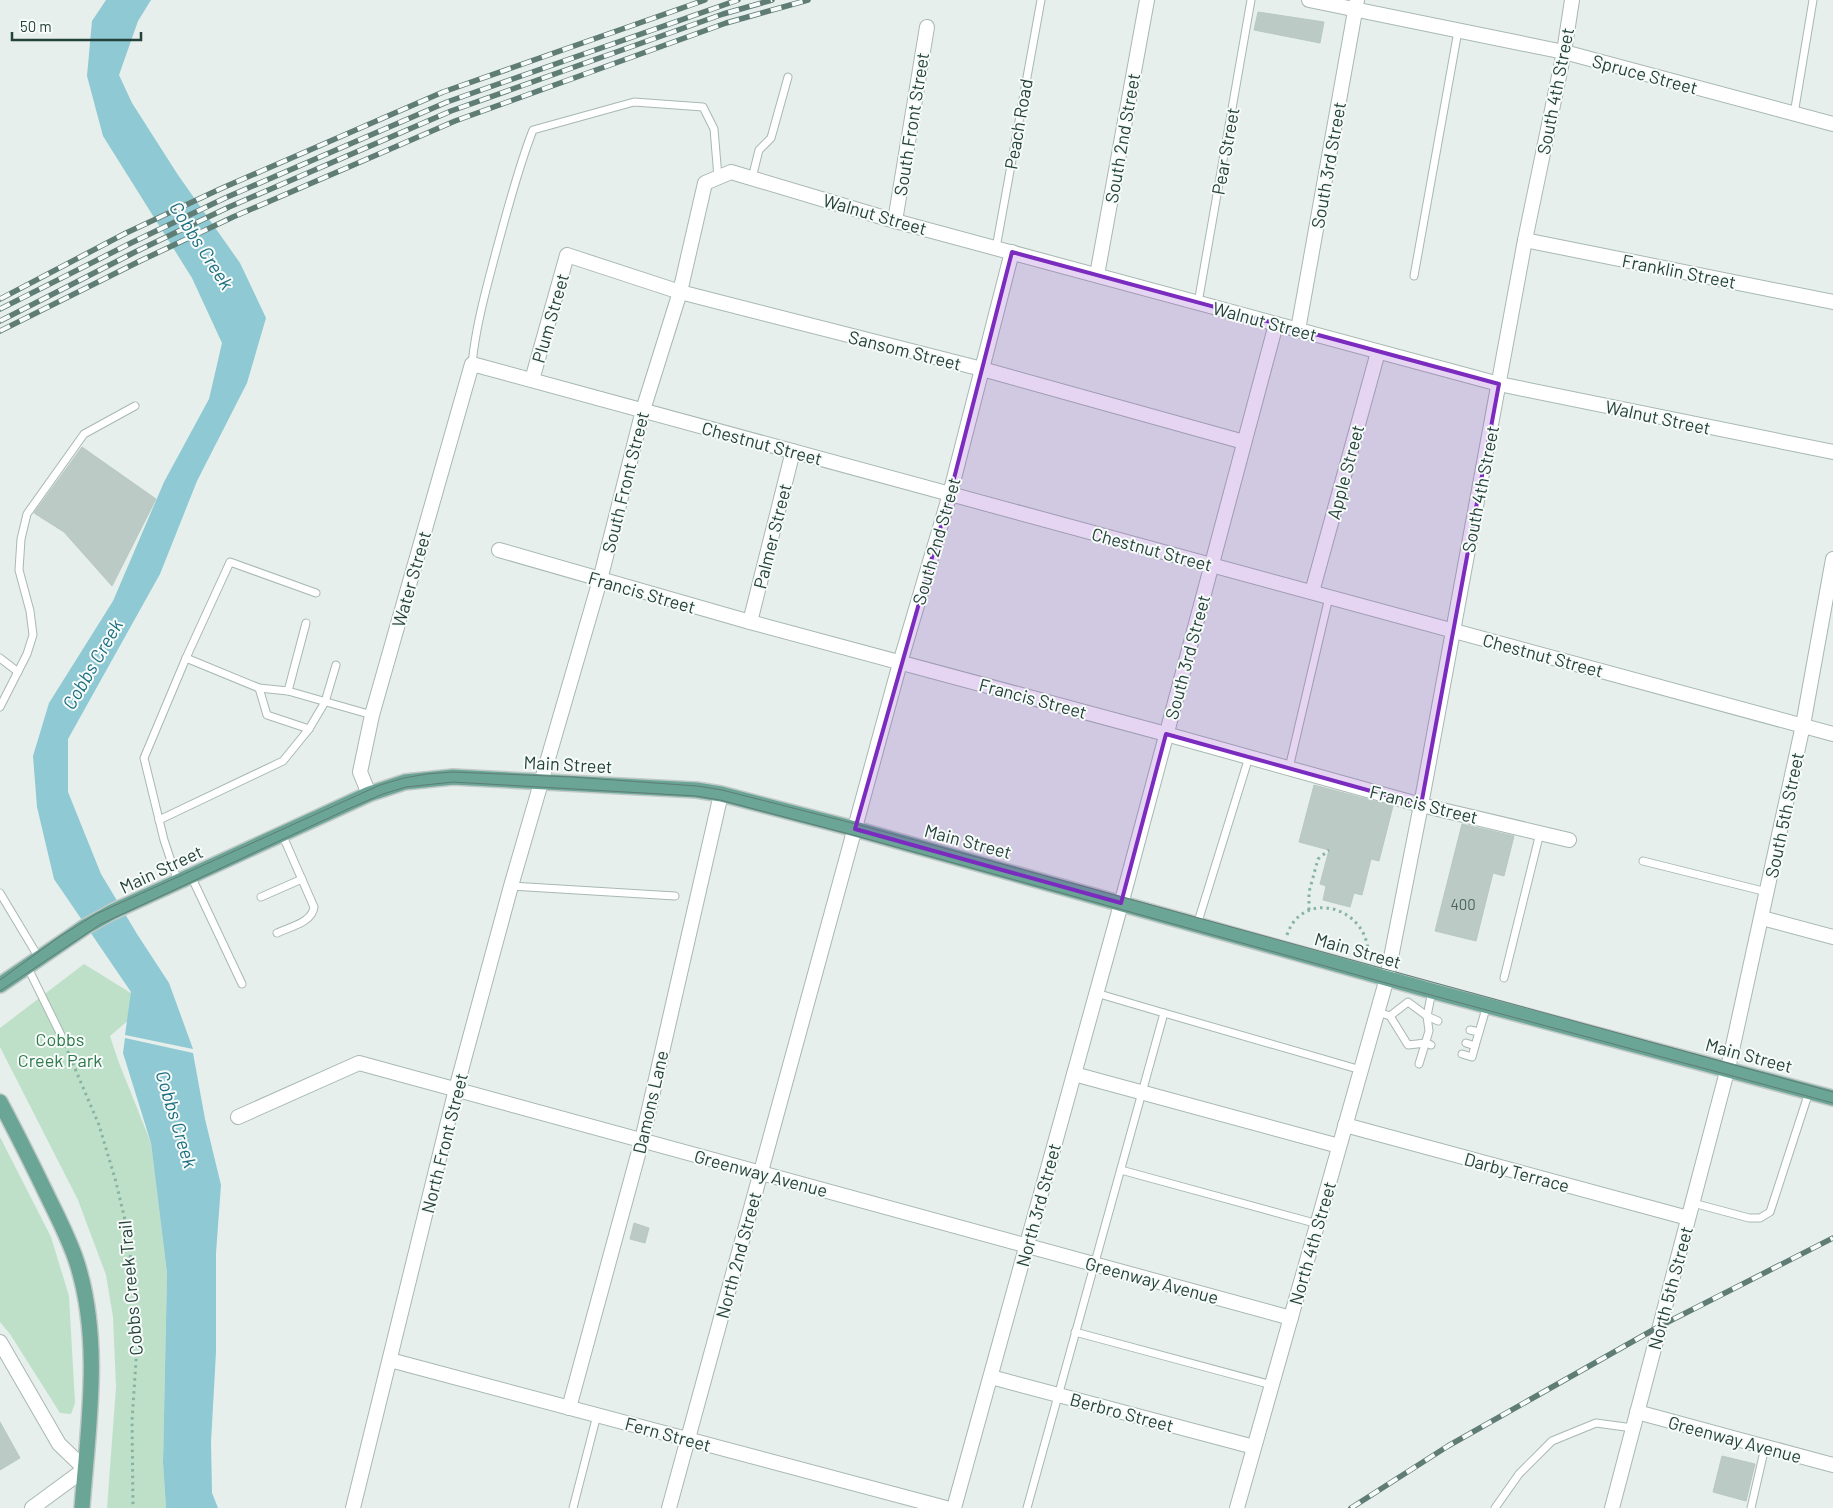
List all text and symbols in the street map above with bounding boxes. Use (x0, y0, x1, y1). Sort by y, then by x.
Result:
scale bar (12, 10, 141, 42)
text: 50 m (20, 17, 52, 35)
street label: South 4th Street (1532, 26, 1578, 156)
street label: Spruce Street (1590, 49, 1700, 99)
street label: South Front Street (889, 51, 933, 197)
street label: South 2nd Street (1100, 71, 1144, 205)
street label: Peach Road (999, 77, 1037, 171)
street label: South 3rd Street (1306, 100, 1350, 230)
street label: Pear Street (1206, 106, 1244, 196)
street label: Walnut Street (821, 189, 929, 239)
water label: Cobbs Creek (165, 197, 239, 294)
street label: Franklin Street (1620, 249, 1738, 293)
street label: Plum Street (527, 271, 573, 365)
street label: Walnut Street (1211, 297, 1319, 345)
street label: Sansom Street (846, 325, 964, 375)
street label: Walnut Street (1603, 395, 1713, 439)
street label: South Front Street (597, 409, 653, 555)
street label: Chestnut Street (699, 416, 825, 470)
street label: Apple Street (1322, 422, 1368, 522)
street label: South 4th Street (1457, 424, 1503, 554)
street label: South 2nd Street (907, 475, 965, 607)
street label: Palmer Street (748, 481, 796, 591)
street label: Chestnut Street (1089, 522, 1215, 576)
street label: Water Street (387, 528, 435, 630)
street label: Francis Street (586, 566, 698, 618)
street label: South 3rd Street (1160, 592, 1214, 722)
water label: Cobbs Creek (57, 614, 127, 713)
street label: Chestnut Street (1480, 628, 1606, 682)
street label: Francis Street (977, 673, 1089, 723)
street label: South 5th Street (1760, 750, 1808, 880)
street label: Main Street (523, 751, 613, 777)
street label: Francis Street (1368, 780, 1480, 828)
street label: Main Street (922, 819, 1014, 863)
street label: Main Street (116, 840, 206, 898)
house number: 400 (1450, 895, 1476, 913)
street label: Main Street (1312, 927, 1404, 973)
park label: Cobbs Creek Park (18, 1028, 102, 1071)
street label: Main Street (1703, 1033, 1795, 1077)
street label: Damons Lane (627, 1048, 673, 1156)
water label: Cobbs Creek (151, 1068, 203, 1171)
street label: North Front Street (416, 1071, 472, 1215)
street label: North 3rd Street (1011, 1141, 1065, 1269)
street label: Greenway Avenue (692, 1145, 830, 1201)
street label: Darby Terrace (1462, 1147, 1572, 1197)
street label: North 4th Street (1284, 1179, 1340, 1307)
street label: North 2nd Street (710, 1189, 766, 1321)
street label: Cobbs Creek Trail (113, 1220, 147, 1356)
street label: North 5th Street (1643, 1224, 1697, 1352)
street label: Greenway Avenue (1083, 1252, 1221, 1308)
street label: Berbro Street (1068, 1388, 1176, 1436)
street label: Greenway Avenue (1666, 1411, 1804, 1467)
street label: Fern Street (623, 1412, 713, 1456)

